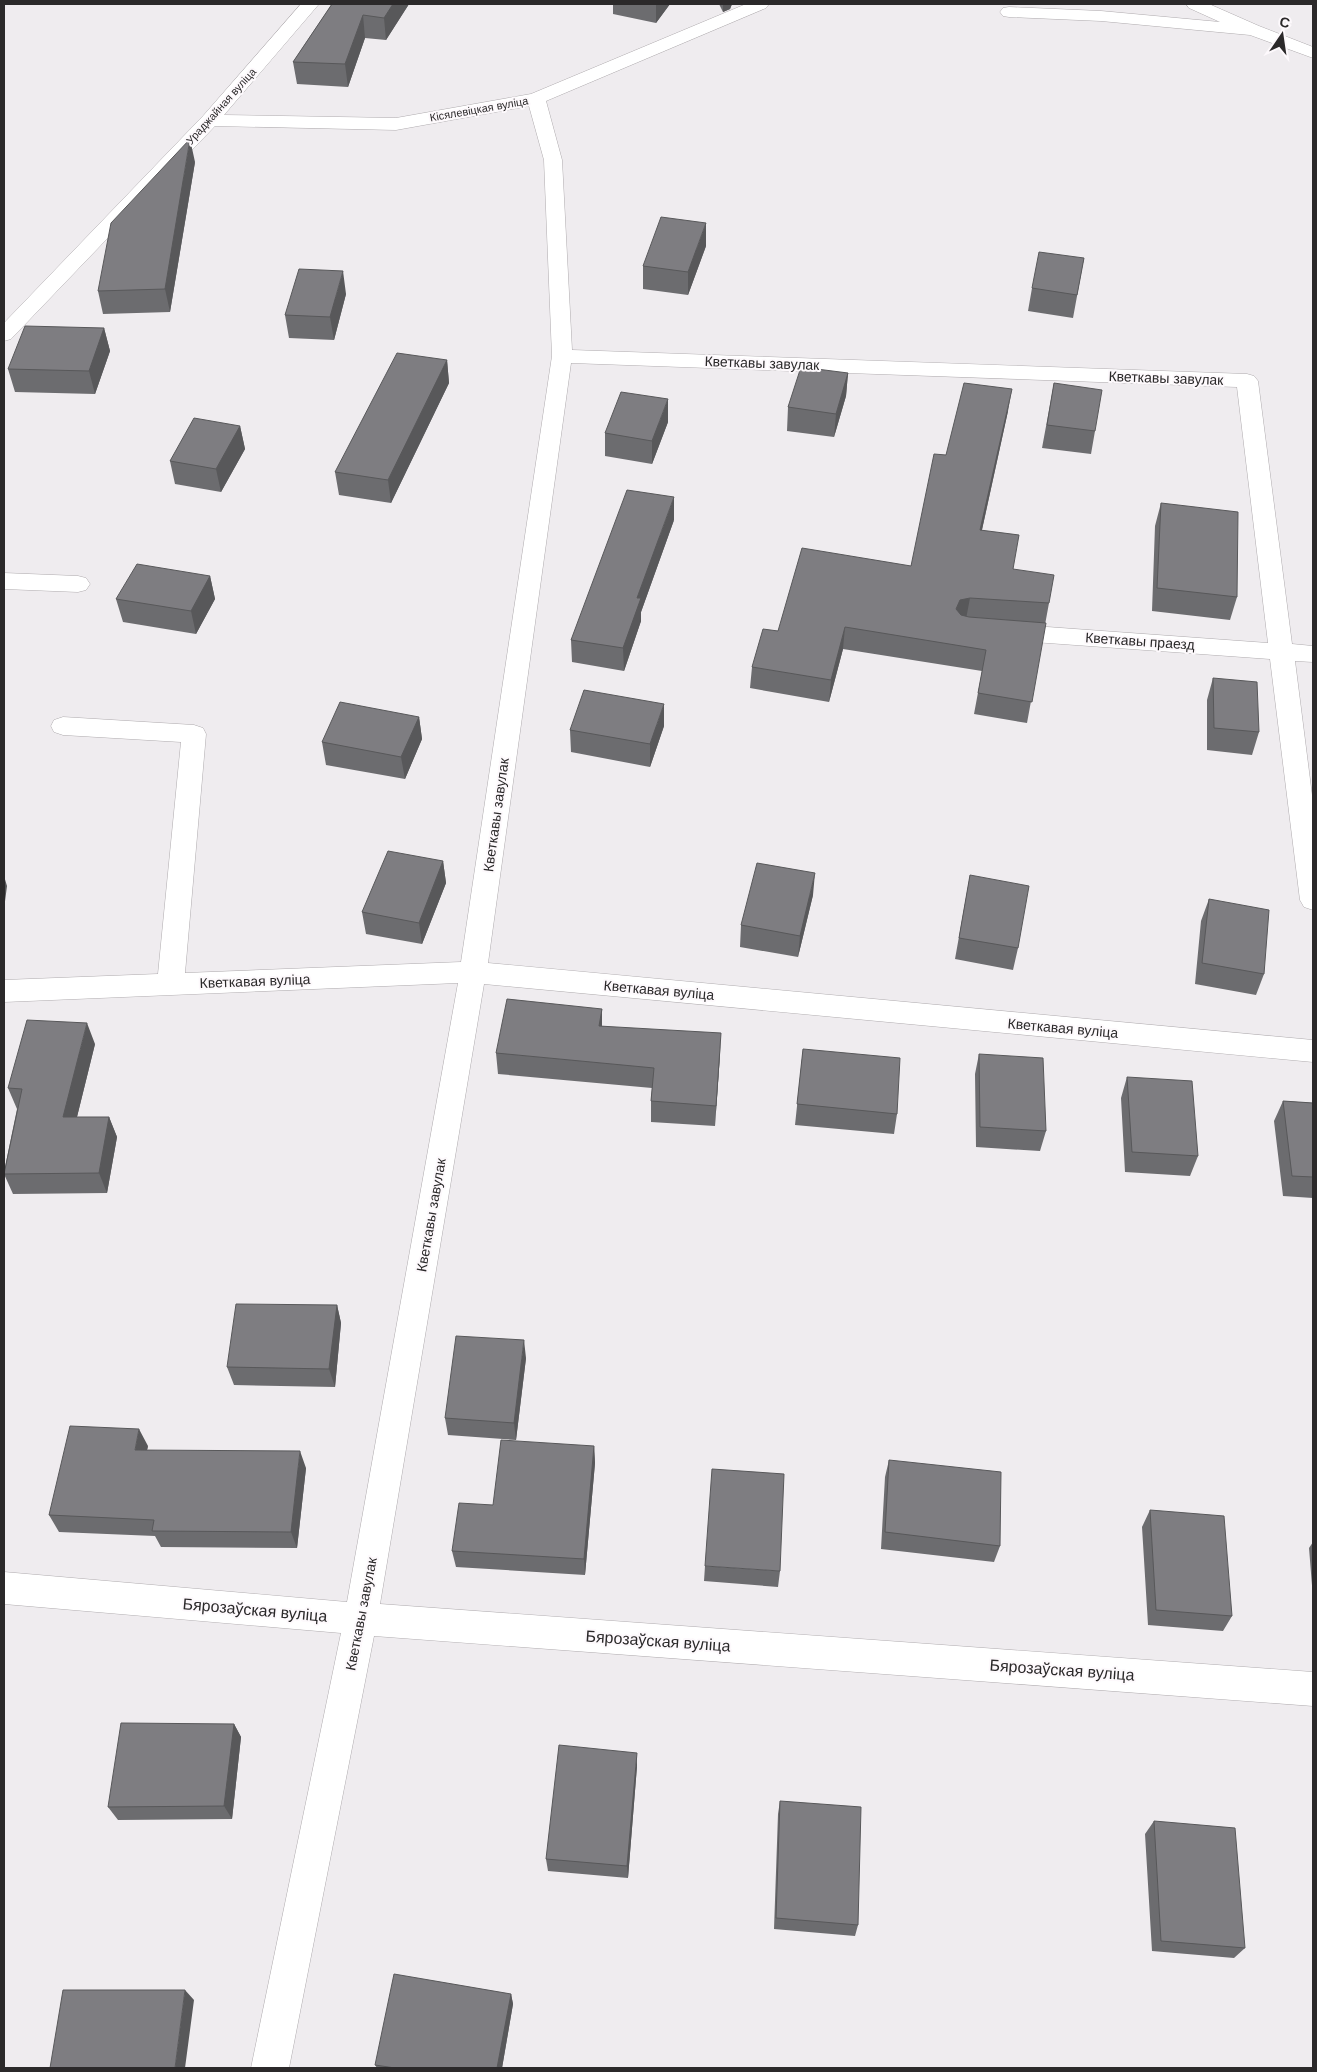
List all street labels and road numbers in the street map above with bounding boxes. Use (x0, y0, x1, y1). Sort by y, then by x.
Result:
street label: Ураджайная вуліца (184, 65, 259, 146)
street label: Кісялевіцкая вуліца (429, 94, 530, 124)
street label: Кветкавы завулак (704, 353, 821, 373)
street label: Кветкавы завулак (1108, 368, 1225, 388)
street label: Кветкавы праезд (1085, 629, 1195, 653)
street label: Кветкавы завулак (480, 756, 512, 873)
street label: Кветкавая вуліца (199, 971, 311, 991)
street label: Кветкавая вуліца (603, 977, 715, 1003)
street label: Кветкавая вуліца (1007, 1015, 1119, 1041)
street label: Кветкавы завулак (413, 1156, 449, 1273)
street label: Кветкавы завулак (342, 1555, 380, 1672)
street label: Бярозаўская вуліца (182, 1595, 328, 1625)
street label: Бярозаўская вуліца (585, 1627, 731, 1655)
street label: Бярозаўская вуліца (989, 1656, 1135, 1684)

